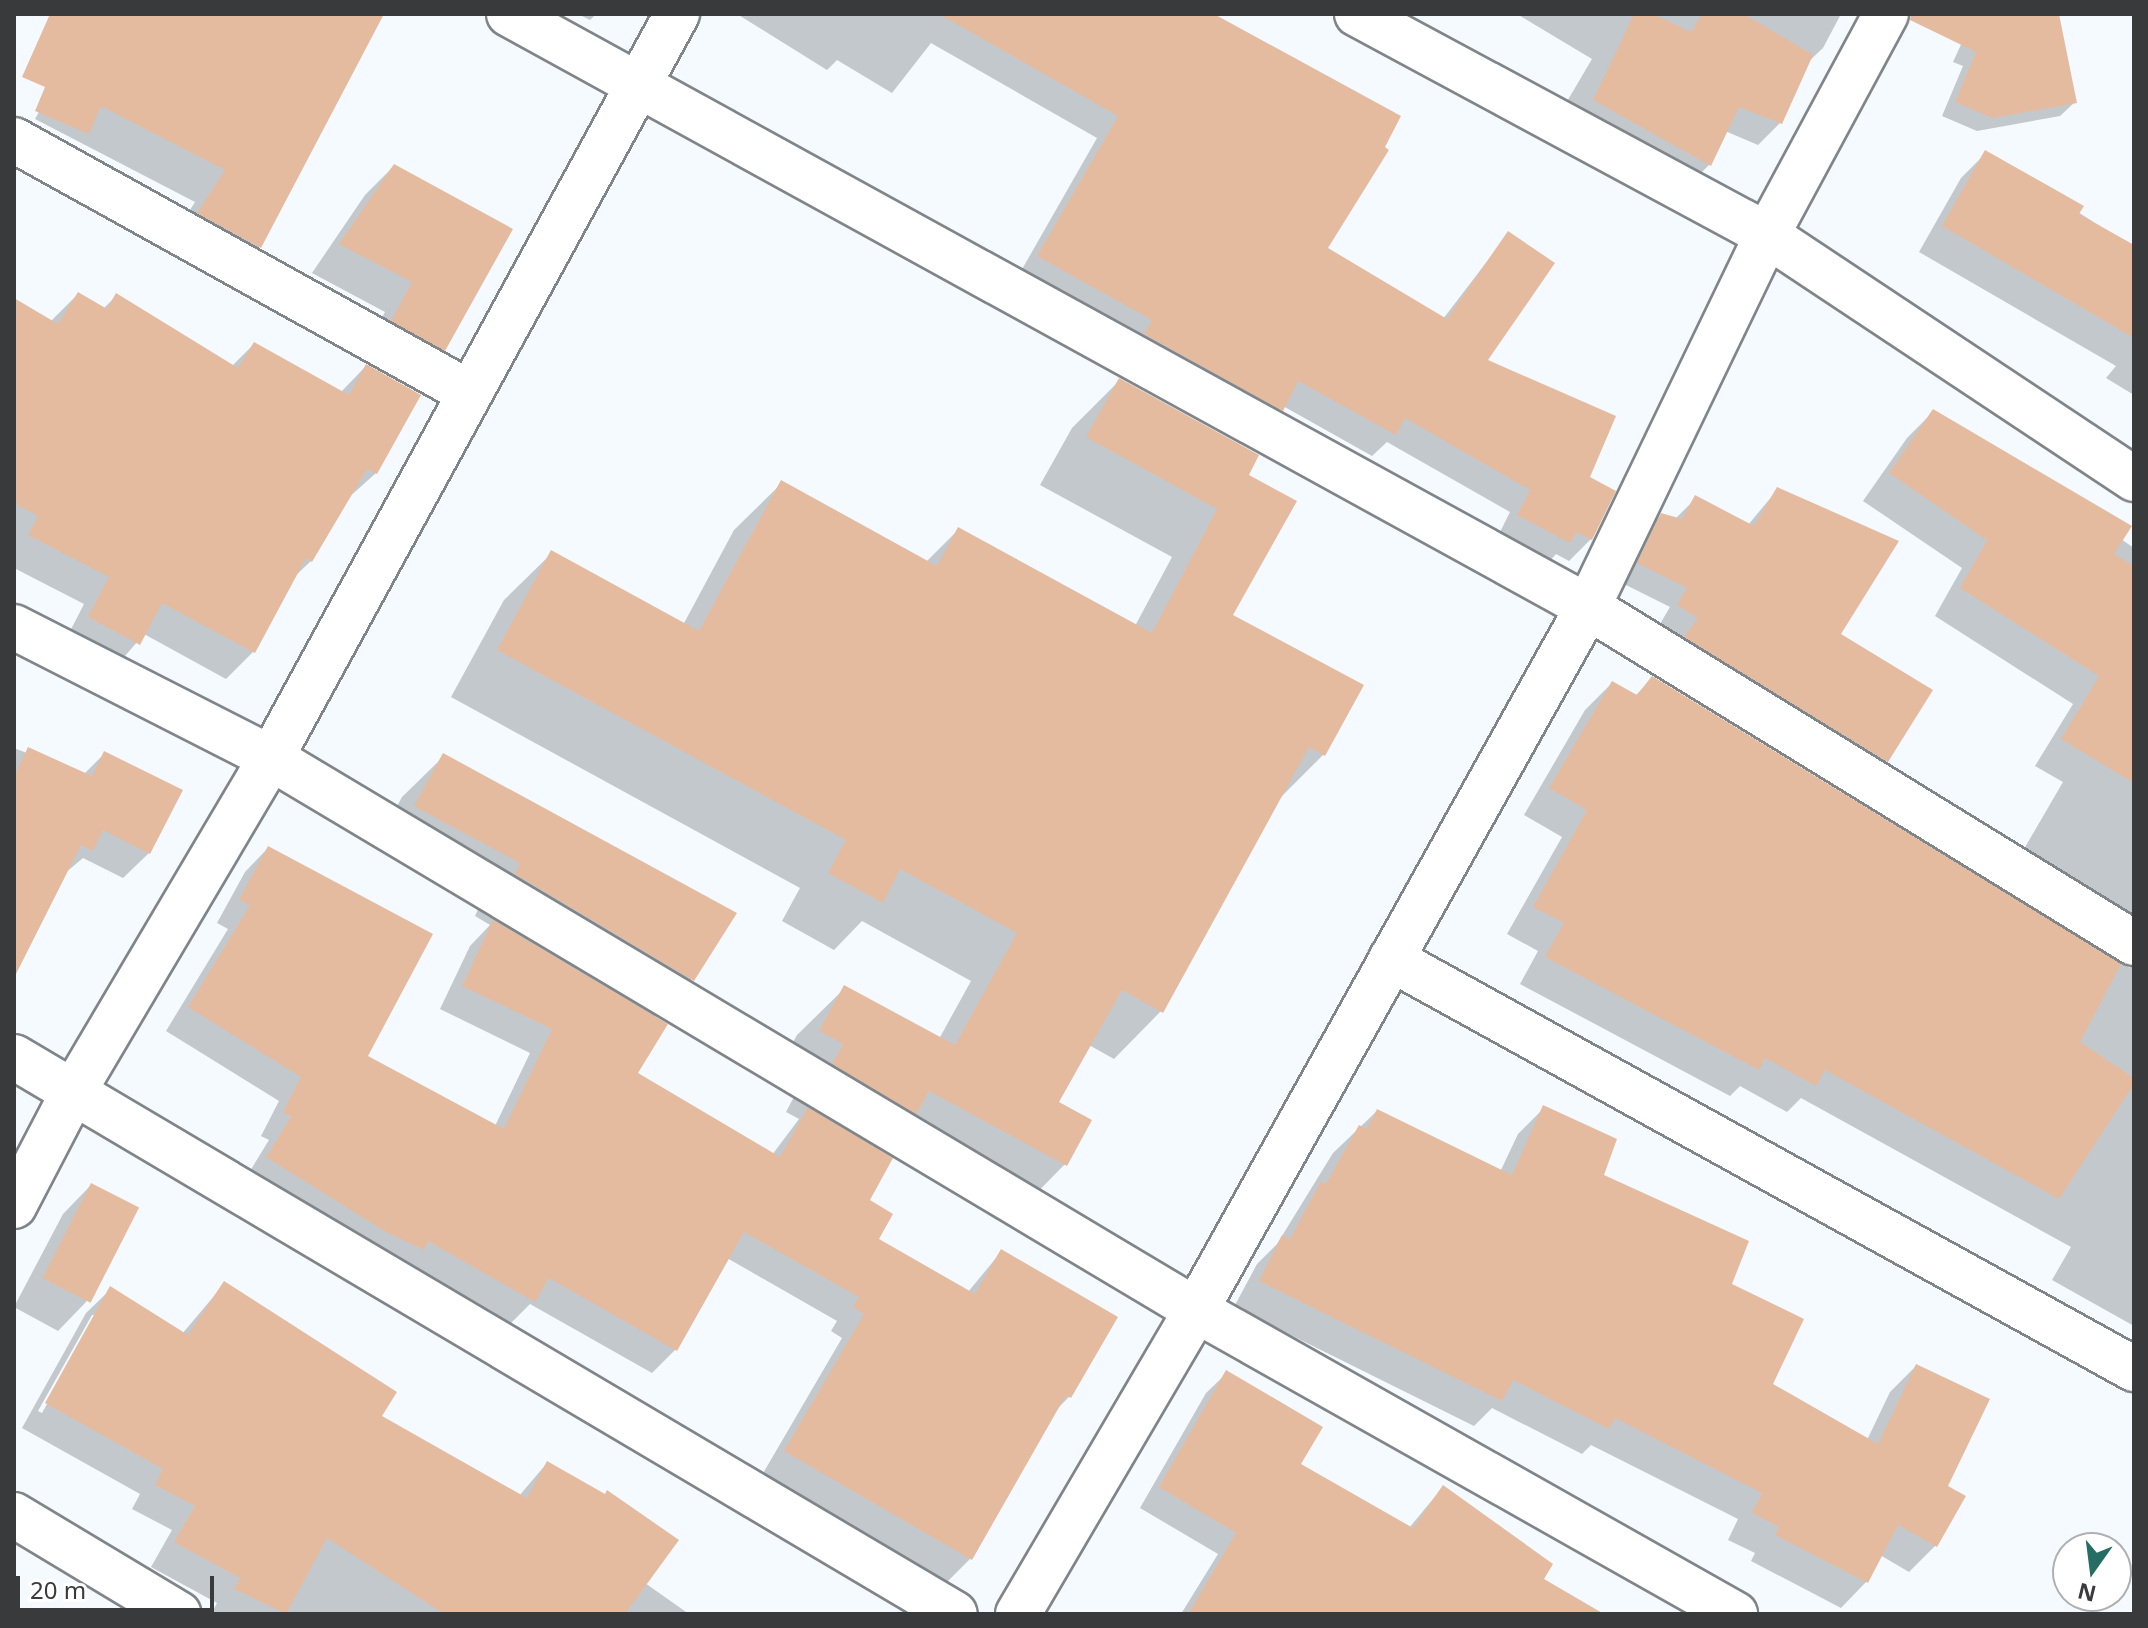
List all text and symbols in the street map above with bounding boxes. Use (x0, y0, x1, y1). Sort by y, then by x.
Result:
north arrow (2052, 1532, 2132, 1612)
scale bar (20, 1560, 218, 1610)
text: 20 m (30, 1573, 86, 1606)
text: N (2074, 1577, 2099, 1610)

